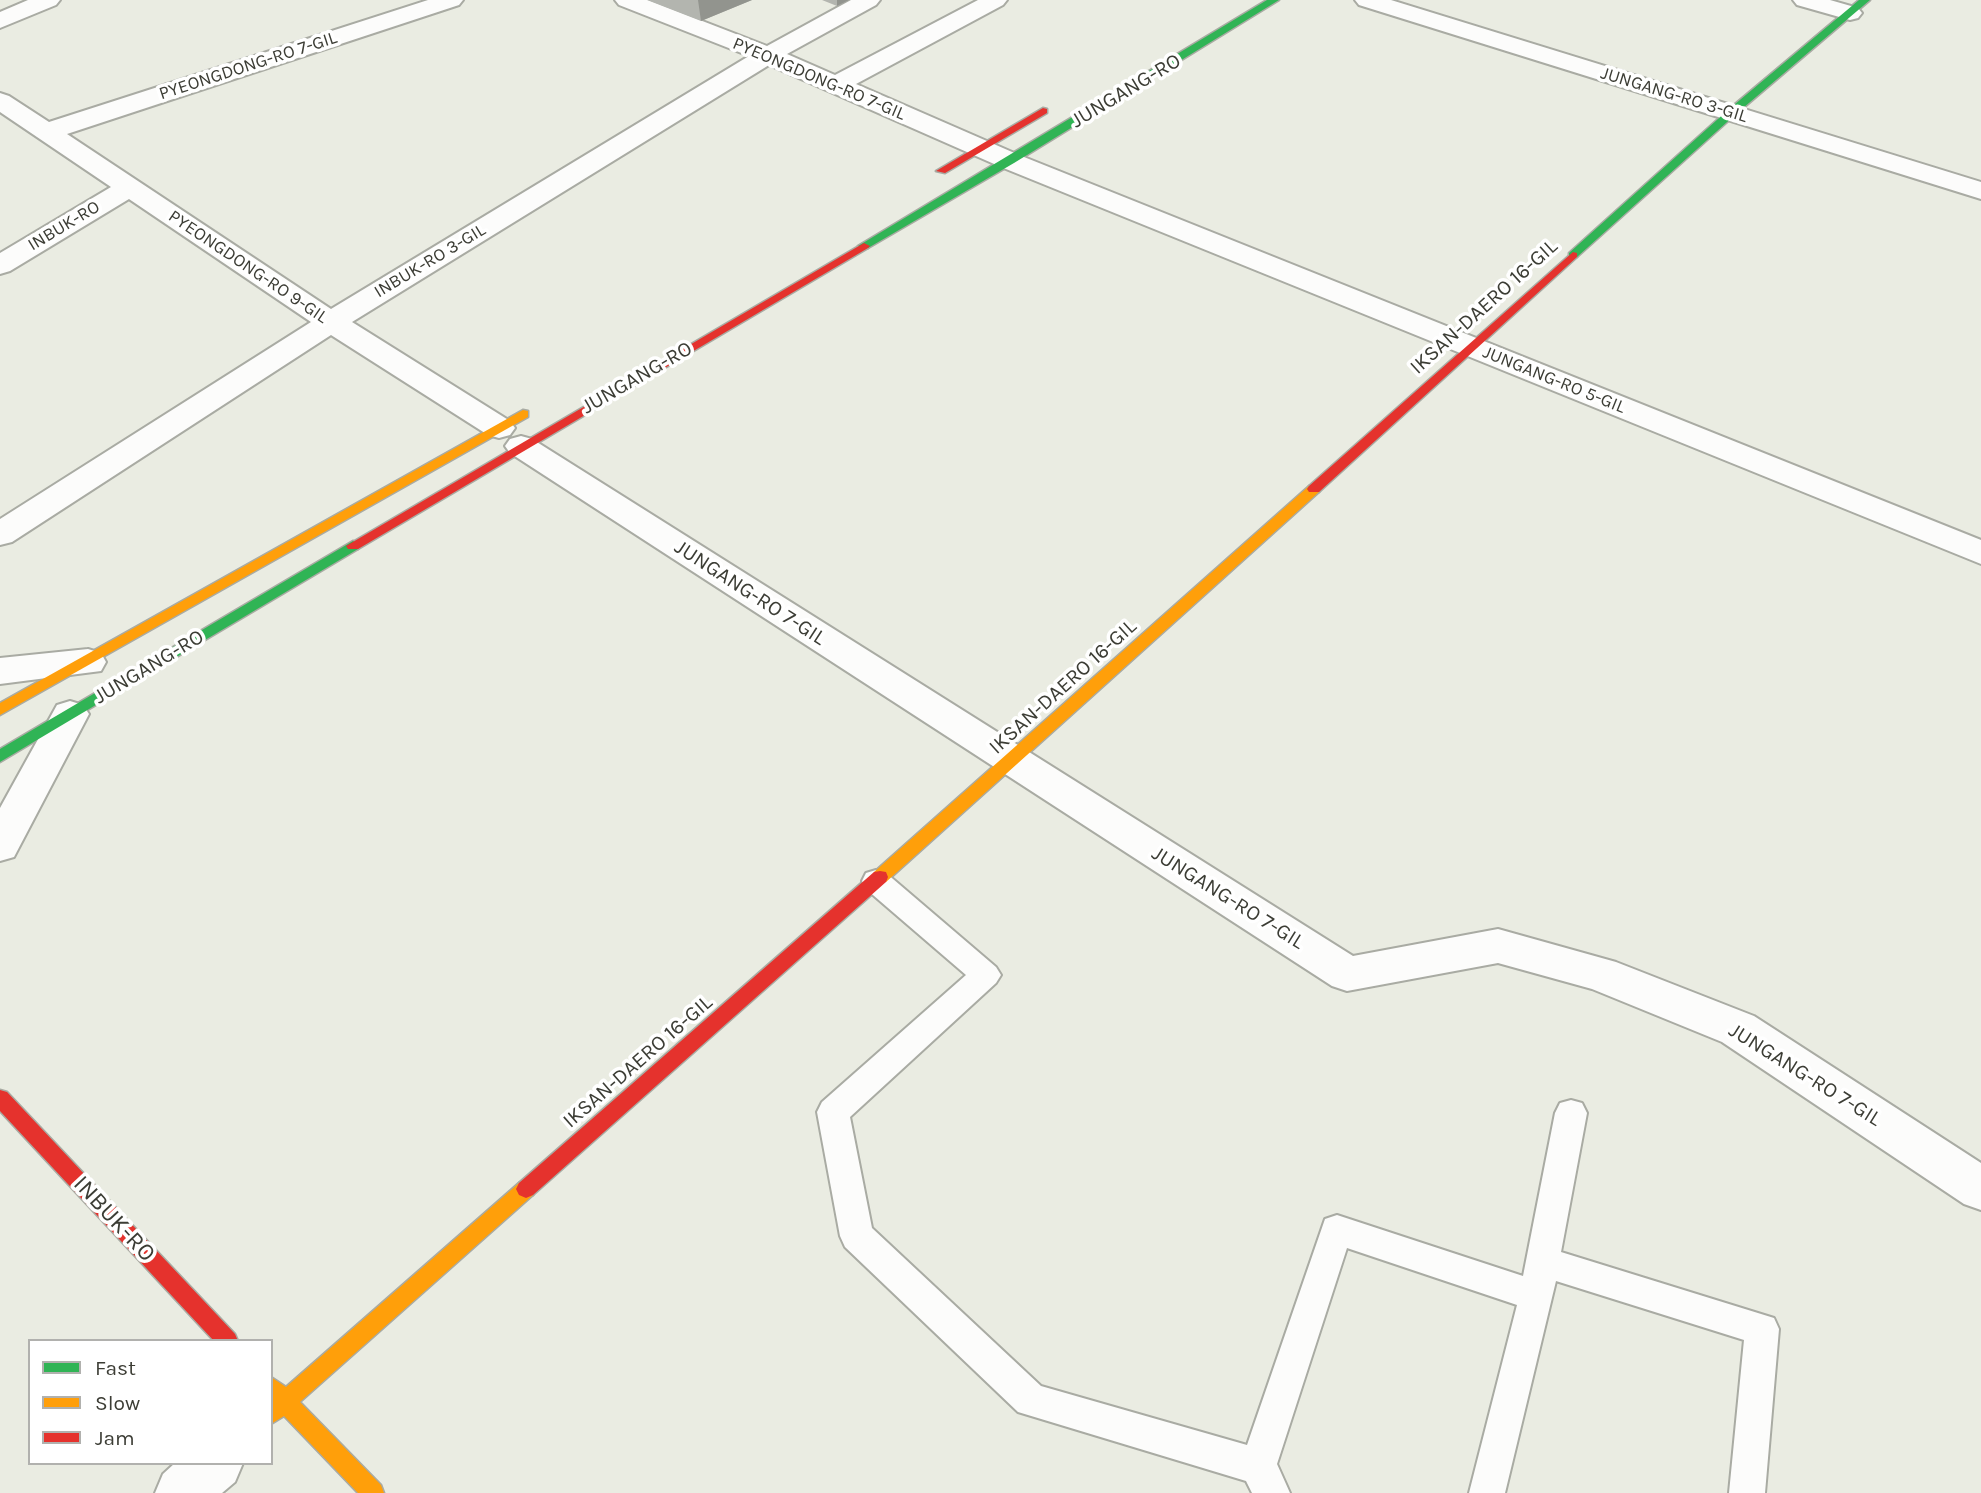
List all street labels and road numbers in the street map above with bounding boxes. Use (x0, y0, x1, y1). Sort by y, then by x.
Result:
street label: PYEONGDONG-RO 7-GIL (156, 27, 340, 105)
street label: PYEONGDONG-RO 7-GIL (729, 33, 909, 125)
street label: JUNGANG-RO (1066, 48, 1186, 134)
street label: JUNGANG-RO 3-GIL (1598, 62, 1750, 128)
street label: INBUK-RO (24, 196, 104, 256)
street label: PYEONGDONG-RO 9-GIL (164, 206, 332, 328)
street label: INBUK-RO 3-GIL (370, 219, 490, 303)
street label: IKSAN-DAERO 16-GIL (1405, 234, 1563, 380)
street label: JUNGANG-RO (577, 336, 697, 420)
street label: JUNGANG-RO 5-GIL (1480, 342, 1628, 418)
street label: JUNGANG-RO 7-GIL (670, 535, 830, 651)
street label: IKSAN-DAERO 16-GIL (984, 614, 1142, 760)
street label: JUNGANG-RO (89, 624, 209, 710)
street label: JUNGANG-RO 7-GIL (1147, 841, 1309, 955)
street label: IKSAN-DAERO 16-GIL (558, 990, 718, 1134)
street label: JUNGANG-RO 7-GIL (1724, 1018, 1886, 1132)
street label: INBUK-RO (67, 1170, 161, 1268)

